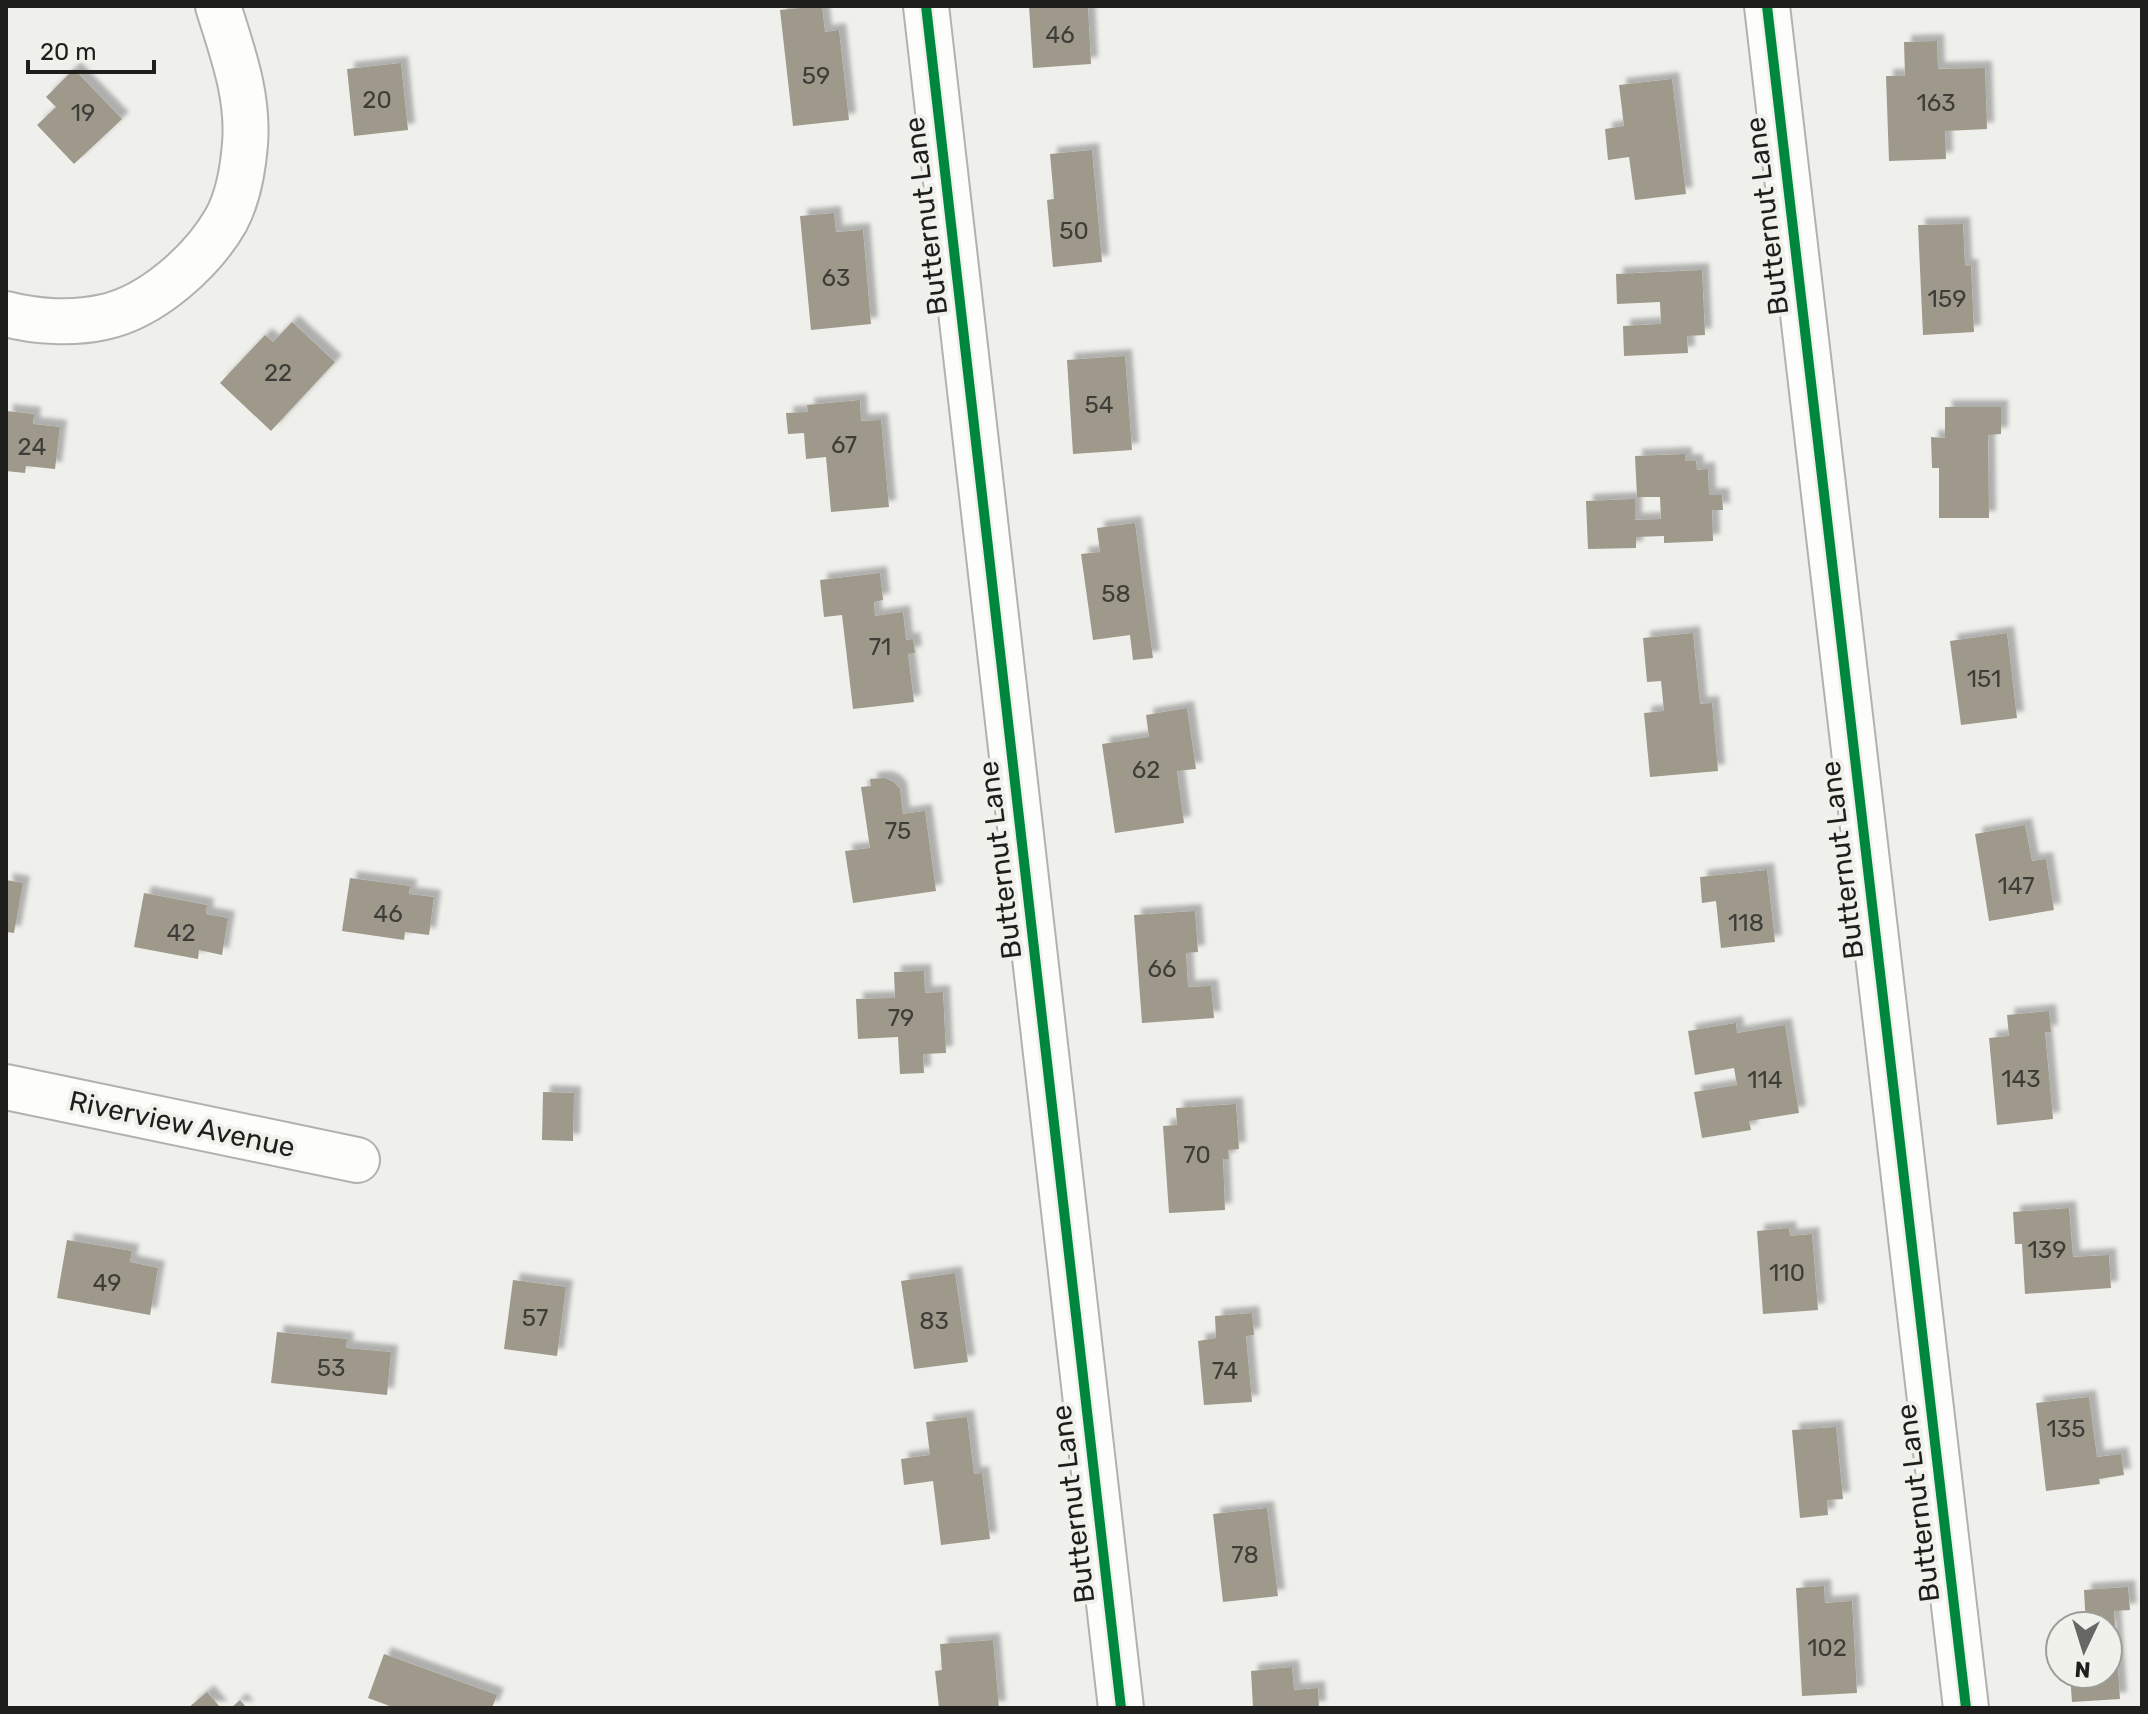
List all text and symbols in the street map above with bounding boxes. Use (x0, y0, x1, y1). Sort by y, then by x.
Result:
house number: 46 (1045, 21, 1075, 49)
scale bar (28, 24, 154, 74)
text: 20 m (40, 38, 97, 66)
house number: 59 (802, 62, 830, 90)
house number: 20 (362, 86, 392, 114)
house number: 163 (1916, 89, 1956, 117)
house number: 19 (71, 99, 95, 127)
street label: Butternut Lane (897, 115, 955, 317)
street label: Butternut Lane (1738, 115, 1796, 317)
house number: 50 (1059, 217, 1089, 245)
house number: 63 (822, 264, 850, 292)
house number: 159 (1928, 285, 1966, 313)
house number: 22 (264, 359, 292, 387)
house number: 54 (1084, 391, 1114, 419)
house number: 67 (831, 431, 857, 459)
house number: 24 (18, 433, 46, 461)
house number: 58 (1101, 580, 1131, 608)
house number: 71 (869, 633, 891, 661)
house number: 151 (1967, 665, 2001, 693)
house number: 62 (1132, 756, 1160, 784)
street label: Butternut Lane (971, 759, 1029, 961)
street label: Butternut Lane (1813, 759, 1871, 961)
house number: 75 (885, 817, 911, 845)
house number: 147 (1997, 872, 2035, 900)
house number: 46 (373, 900, 403, 928)
house number: 118 (1728, 909, 1764, 937)
house number: 42 (167, 919, 196, 947)
house number: 66 (1148, 955, 1176, 983)
house number: 79 (888, 1004, 914, 1032)
house number: 143 (2001, 1065, 2041, 1093)
house number: 114 (1747, 1066, 1783, 1094)
street label: Riverview Avenue (66, 1084, 298, 1164)
house number: 70 (1183, 1141, 1211, 1169)
house number: 139 (2028, 1236, 2066, 1264)
house number: 110 (1769, 1259, 1805, 1287)
house number: 49 (93, 1269, 121, 1297)
house number: 57 (522, 1304, 548, 1332)
house number: 83 (919, 1307, 949, 1335)
house number: 53 (317, 1354, 345, 1382)
house number: 74 (1212, 1357, 1238, 1385)
street label: Butternut Lane (1889, 1402, 1947, 1604)
street label: Butternut Lane (1044, 1403, 1102, 1605)
house number: 135 (2047, 1415, 2085, 1443)
house number: 78 (1231, 1541, 1259, 1569)
north arrow (2044, 1610, 2124, 1690)
house number: 102 (1807, 1634, 1847, 1662)
text: N (2074, 1655, 2091, 1683)

